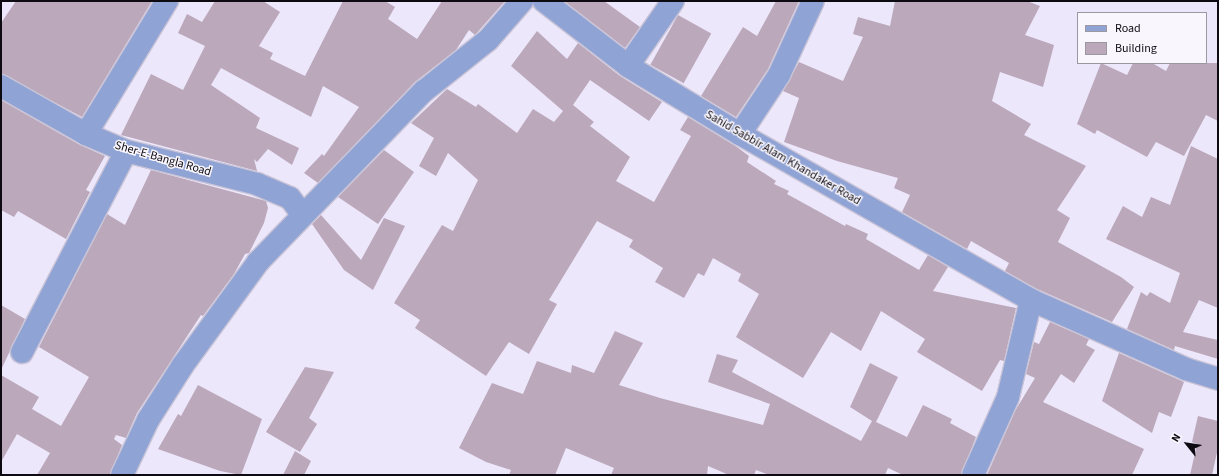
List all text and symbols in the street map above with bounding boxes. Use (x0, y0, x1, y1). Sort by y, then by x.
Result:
legend (1077, 12, 1207, 64)
text: Road (1115, 20, 1141, 37)
text: Building (1115, 40, 1157, 57)
street label: Sahid Sabbir Alam Khandaker Road (703, 108, 863, 208)
street label: Sher-E-Bangla Road (113, 138, 213, 180)
north arrow (1167, 424, 1207, 464)
text: N (1168, 431, 1184, 445)

